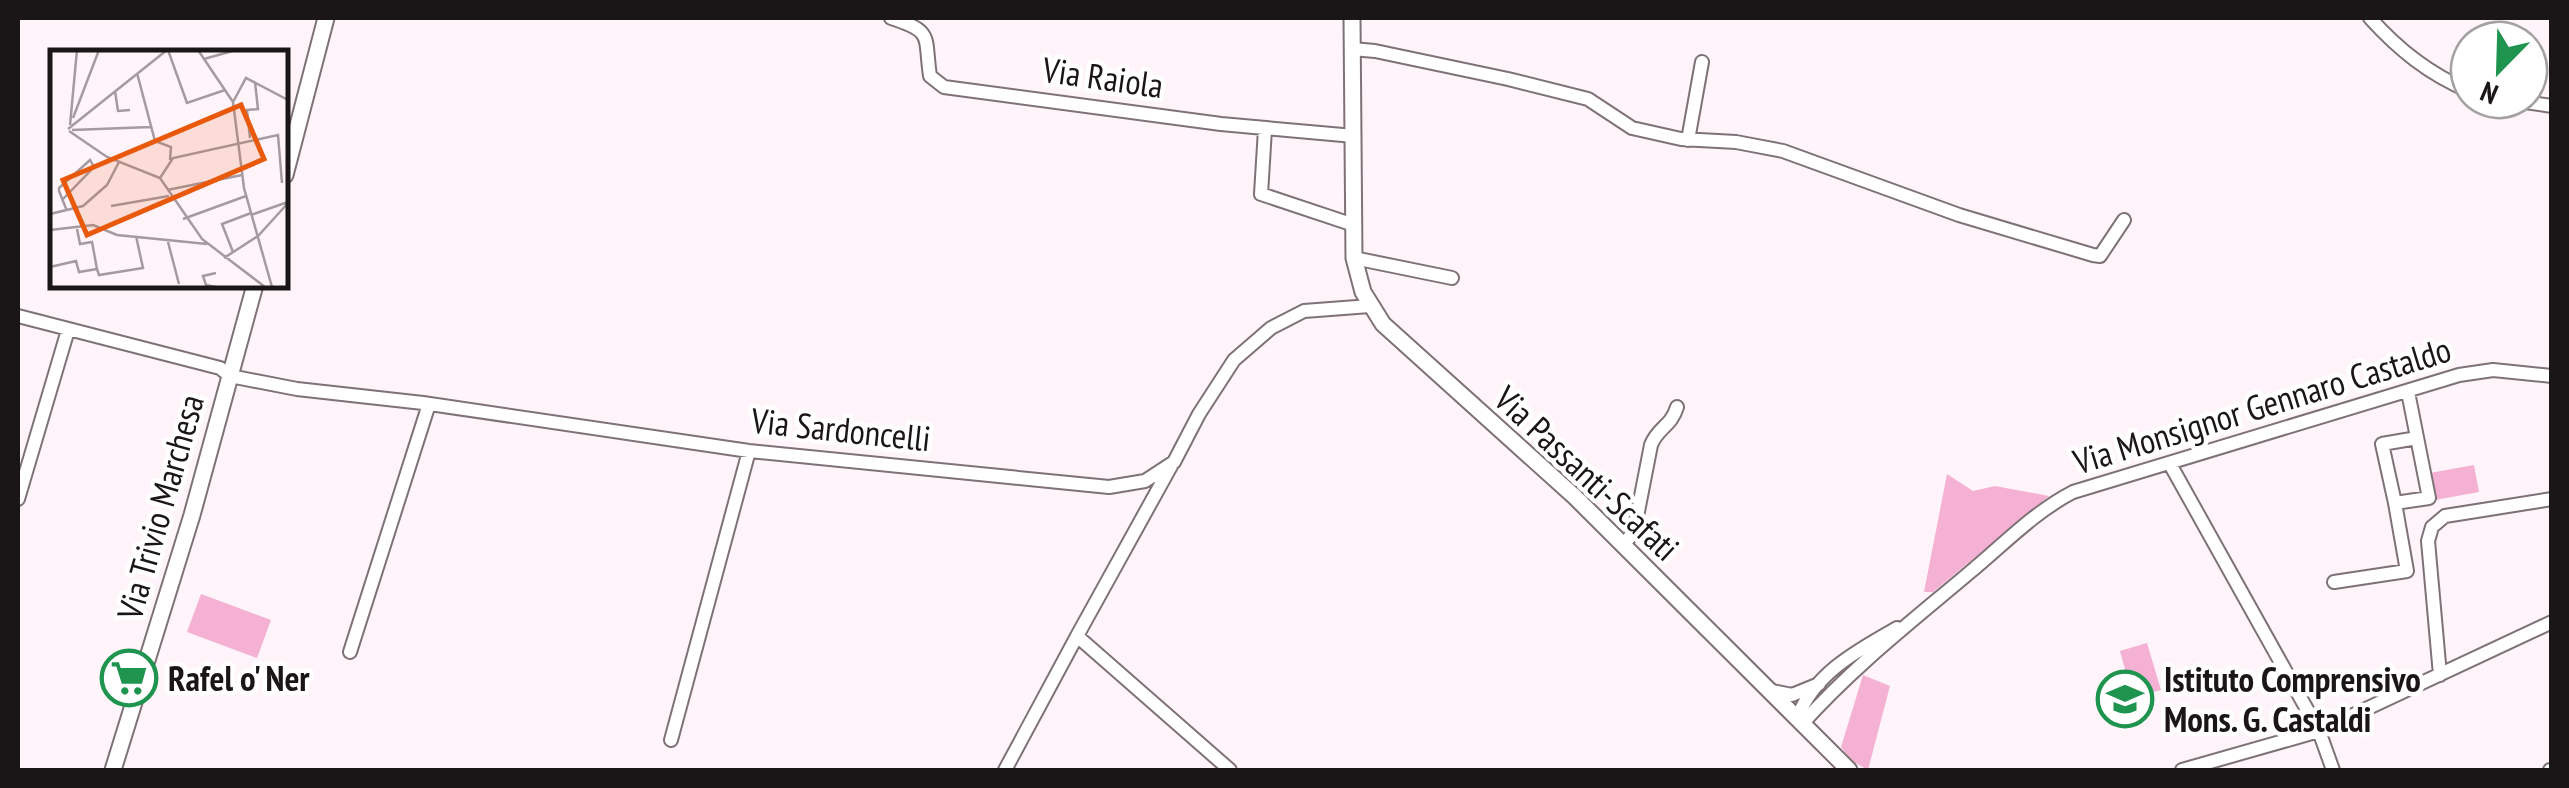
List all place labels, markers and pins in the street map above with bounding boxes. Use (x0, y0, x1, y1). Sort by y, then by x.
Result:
supermarket icon: Rafel o' Ner (99, 648, 159, 708)
place label: Rafel o' Ner (168, 655, 310, 701)
place label: Istituto Comprensivo Mons. G. Castaldi (2164, 656, 2421, 742)
school or university icon: Istituto Comprensivo Mons. G. Castaldi (2095, 669, 2155, 729)

